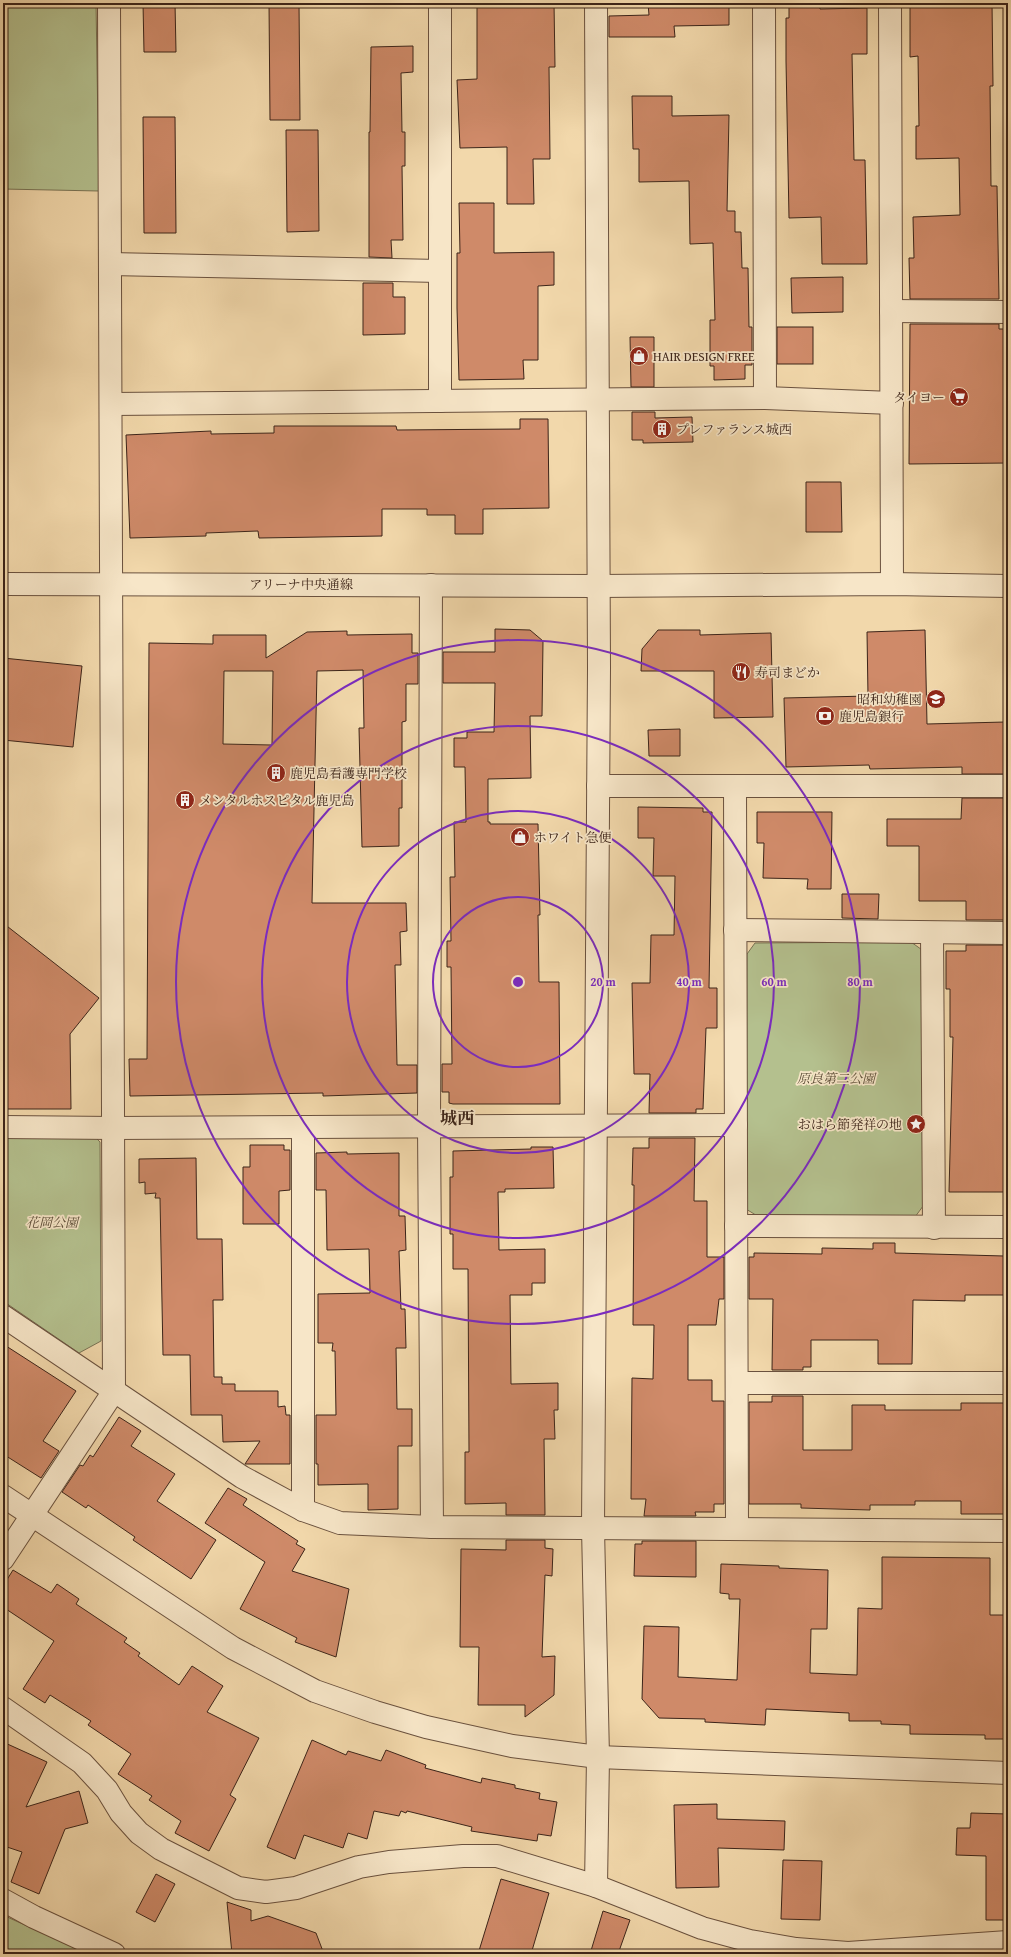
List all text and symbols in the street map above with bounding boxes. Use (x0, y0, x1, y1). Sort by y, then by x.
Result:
shop icon: HAIR DESIGN FREE (628, 345, 650, 367)
place label: HAIR DESIGN FREE (653, 347, 755, 366)
supermarket icon: タイヨー (948, 386, 970, 408)
place label: タイヨー (893, 388, 945, 407)
building icon: プレファランス城西 (651, 418, 673, 440)
place label: プレファランス城西 (676, 420, 792, 439)
street label: アリーナ中央通線 (249, 575, 353, 594)
restaurant icon: 寿司まどか (730, 661, 752, 683)
place label: 寿司まどか (755, 663, 820, 682)
school or university icon: 昭和幼稚園 (925, 688, 947, 710)
place label: 昭和幼稚園 (857, 690, 922, 709)
bank icon: 鹿児島銀行 (814, 705, 836, 727)
place label: 鹿児島銀行 (839, 707, 904, 726)
building icon: 鹿児島看護専門学校 (265, 762, 287, 784)
place label: 鹿児島看護専門学校 (290, 764, 407, 783)
building icon: メンタルホスピタル鹿児島 (174, 789, 196, 811)
place label: メンタルホスピタル鹿児島 (199, 791, 354, 810)
shop icon: ホワイト急便 (509, 826, 531, 848)
place label: ホワイト急便 (534, 828, 612, 847)
text: 20 m (590, 973, 616, 990)
text: 40 m (676, 973, 702, 990)
text: 60 m (761, 973, 787, 990)
text: 80 m (847, 973, 873, 990)
centre of rings (511, 975, 525, 989)
park label: 原良第二公園 (797, 1069, 877, 1088)
district label: 城西 (440, 1105, 474, 1130)
place icon: おはら節発祥の地 (905, 1113, 927, 1135)
place label: おはら節発祥の地 (798, 1115, 902, 1134)
park label: 花岡公園 (26, 1213, 80, 1232)

